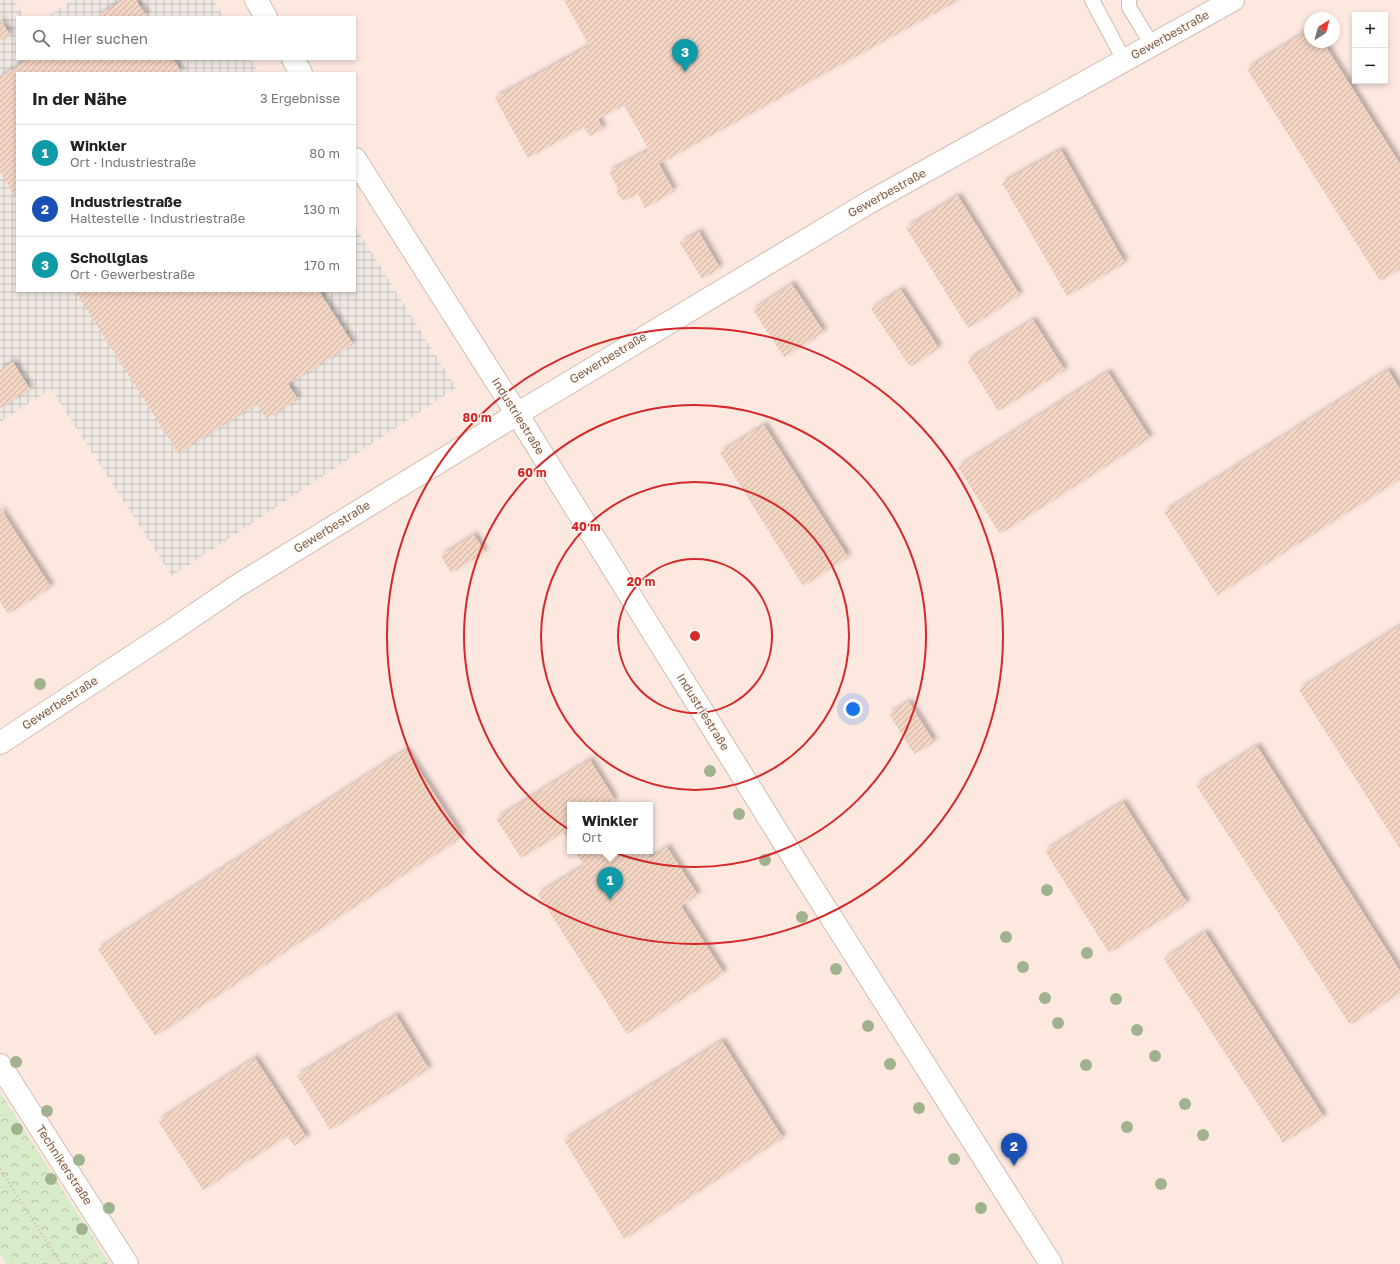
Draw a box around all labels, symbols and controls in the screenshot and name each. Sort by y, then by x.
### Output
street label: Gewerbestraße [1128,7,1212,62]
north arrow [1304,12,1340,48]
map controls [1352,12,1388,84]
button: + [1352,12,1388,48]
search box [16,16,356,60]
icon: search [30,27,52,49]
text: Hier suchen [62,29,148,47]
pin: 3 [672,39,698,72]
button: − [1352,48,1388,84]
text: In der Nähe [32,88,127,109]
text: 3 Ergebnisse [260,90,340,106]
text: Winkler [70,136,127,154]
text: 1 [42,145,48,161]
text: 80 m [309,145,340,161]
text: Ort · Industriestraße [70,154,196,170]
street label: Gewerbestraße [845,165,929,220]
text: Industriestraße [70,192,182,210]
text: 2 [41,201,49,217]
text: 130 m [303,201,340,217]
text: Haltestelle · Industriestraße [70,210,245,226]
text: Schollglas [70,248,148,266]
text: 3 [41,257,49,273]
text: 170 m [304,257,340,273]
text: Ort · Gewerbestraße [70,266,195,282]
street label: Gewerbestraße [566,329,649,386]
street label: Industriestraße [489,374,548,457]
text: 80 m [463,410,491,425]
text: 60 m [518,465,546,480]
street label: Gewerbestraße [291,497,373,556]
text: 40 m [572,519,600,534]
text: 20 m [627,574,655,589]
centre of rings [688,629,702,643]
street label: Industriestraße [674,670,733,753]
street label: Gewerbestraße [19,672,100,733]
your location [843,699,863,719]
popup [567,802,653,854]
text: Winkler [582,811,638,829]
text: Ort [582,829,602,845]
pin: 1 [597,867,623,900]
street label: Technikerstraße [33,1122,96,1208]
pin: 2 [1001,1133,1027,1166]

